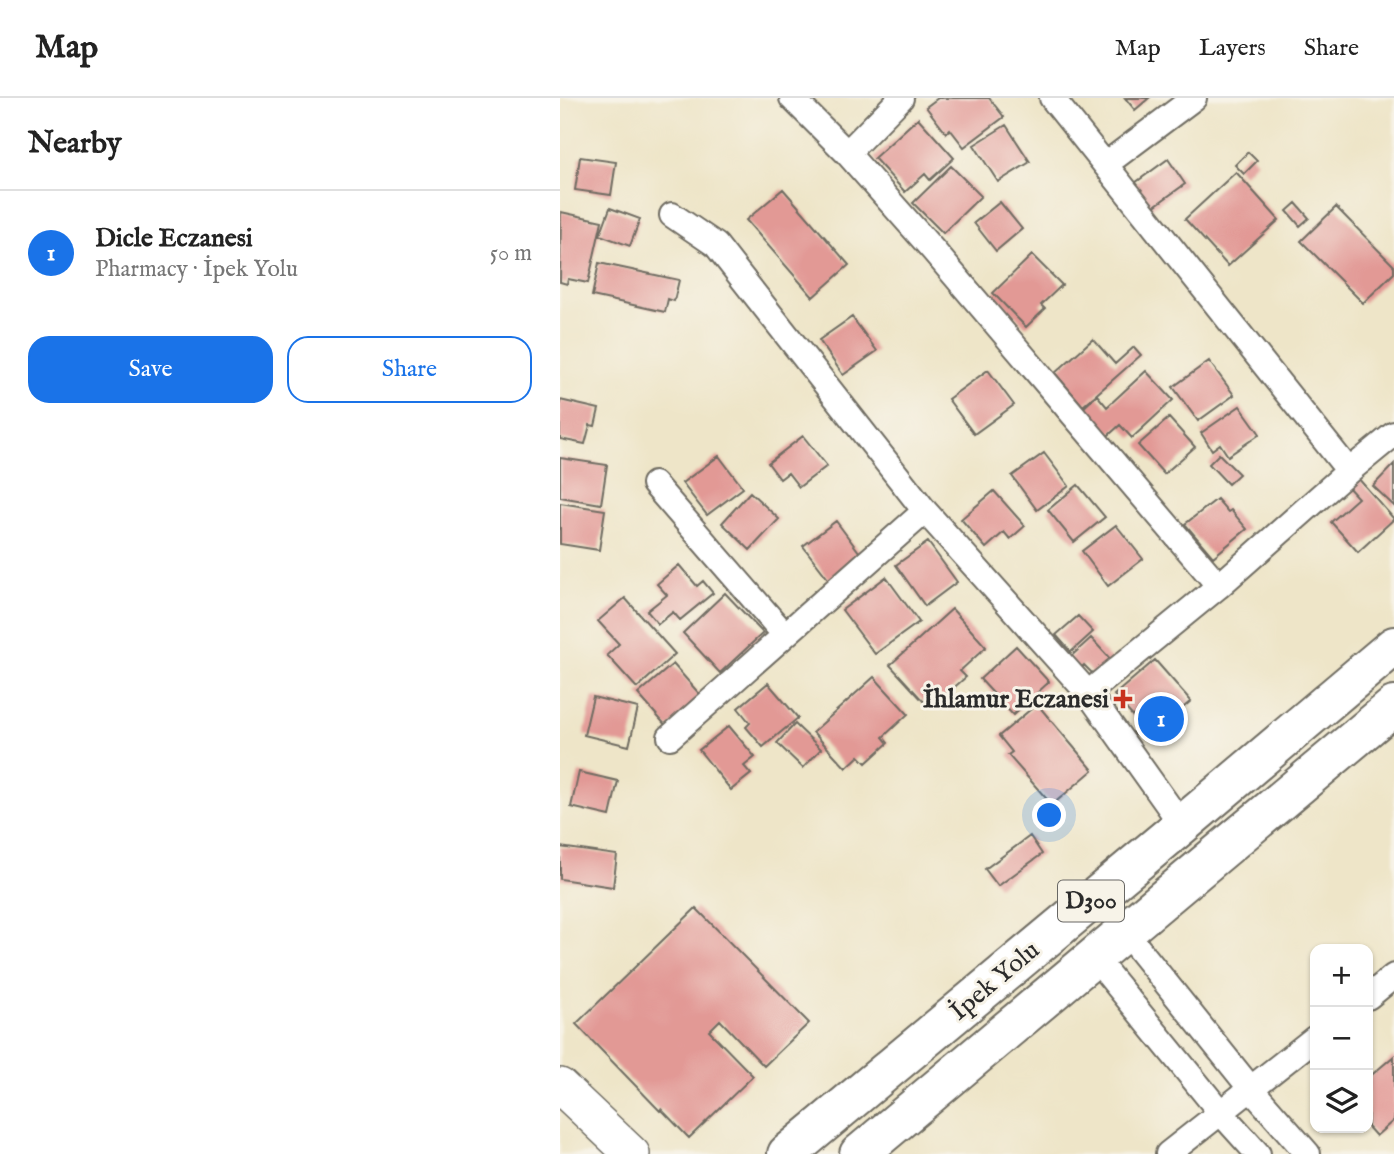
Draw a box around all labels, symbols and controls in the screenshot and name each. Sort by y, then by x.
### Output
text: Map [35,27,98,69]
text: Map [1115,33,1161,64]
text: Layers [1199,33,1266,64]
text: Share [1304,33,1359,64]
text: Nearby [28,125,121,163]
text: Dicle Eczanesi [95,222,253,255]
text: 1 [47,239,55,268]
text: 50 m [490,239,532,268]
text: Pharmacy · İpek Yolu [95,255,298,284]
button: Save [28,336,273,403]
button: Share [287,336,532,403]
place label: İhlamur Eczanesi [923,683,1109,716]
marker: İhlamur Eczanesi [1115,691,1131,707]
pin: 1 [1138,693,1184,745]
your location [1032,798,1066,832]
road number: D300 [1058,880,1124,922]
street label: İpek Yolu [943,934,1047,1028]
map controls [1310,944,1373,1133]
button: + [1310,944,1373,1007]
button: − [1310,1007,1373,1070]
button: layers [1310,1070,1373,1133]

